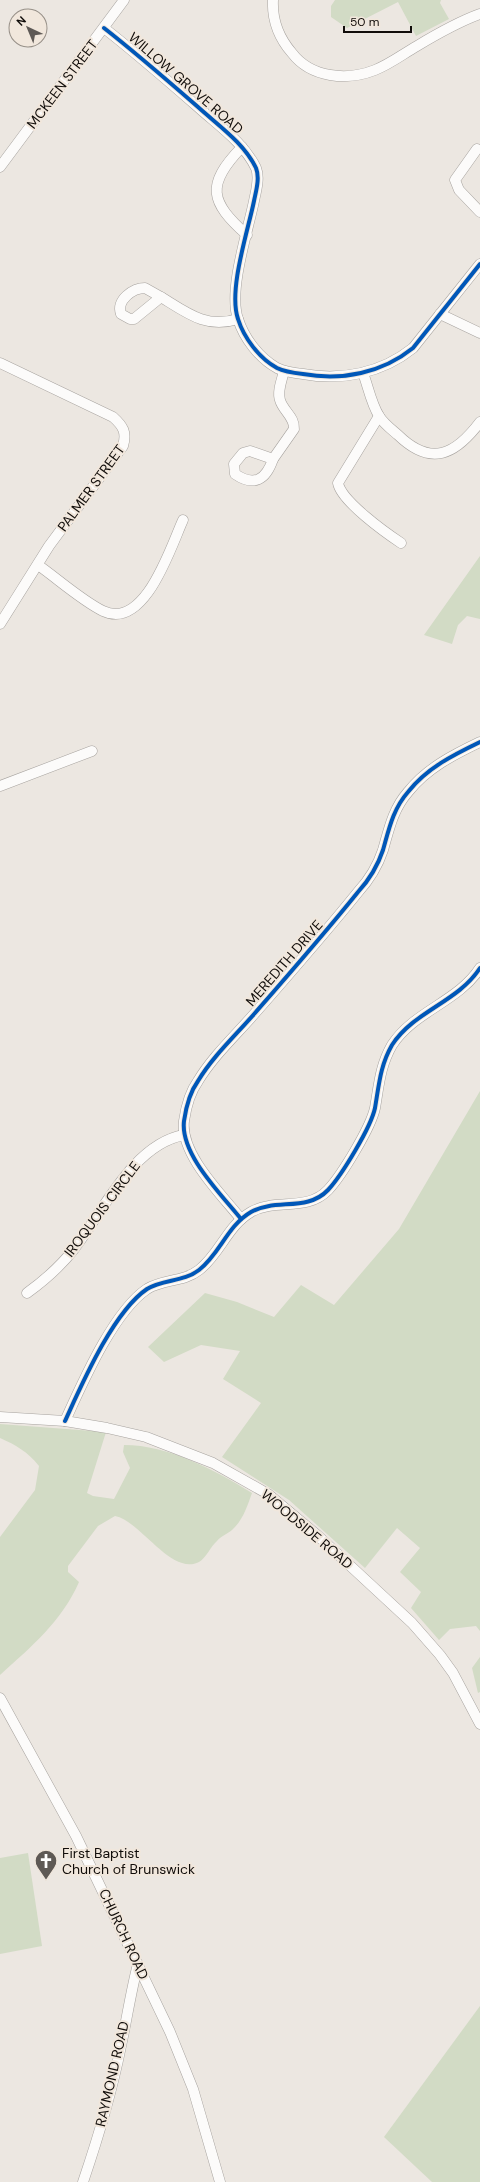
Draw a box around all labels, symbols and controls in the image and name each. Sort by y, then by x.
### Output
north arrow [8,8,48,48]
scale bar [344,8,411,34]
text: N [13,13,29,29]
text: 50 m [350,14,379,30]
street label: WILLOW GROVE ROAD [125,28,247,138]
street label: MCKEEN STREET [23,36,101,132]
street label: PALMER STREET [53,441,129,535]
street label: MEREDITH DRIVE [242,916,326,1010]
street label: IROQUOIS CIRCLE [60,1157,144,1260]
street label: WOODSIDE ROAD [257,1485,357,1573]
place label: First Baptist Church of Brunswick [62,1844,195,1878]
church icon: First Baptist Church of Brunswick [33,1848,59,1881]
street label: CHURCH ROAD [95,1886,153,1982]
street label: RAYMOND ROAD [91,2019,133,2129]

